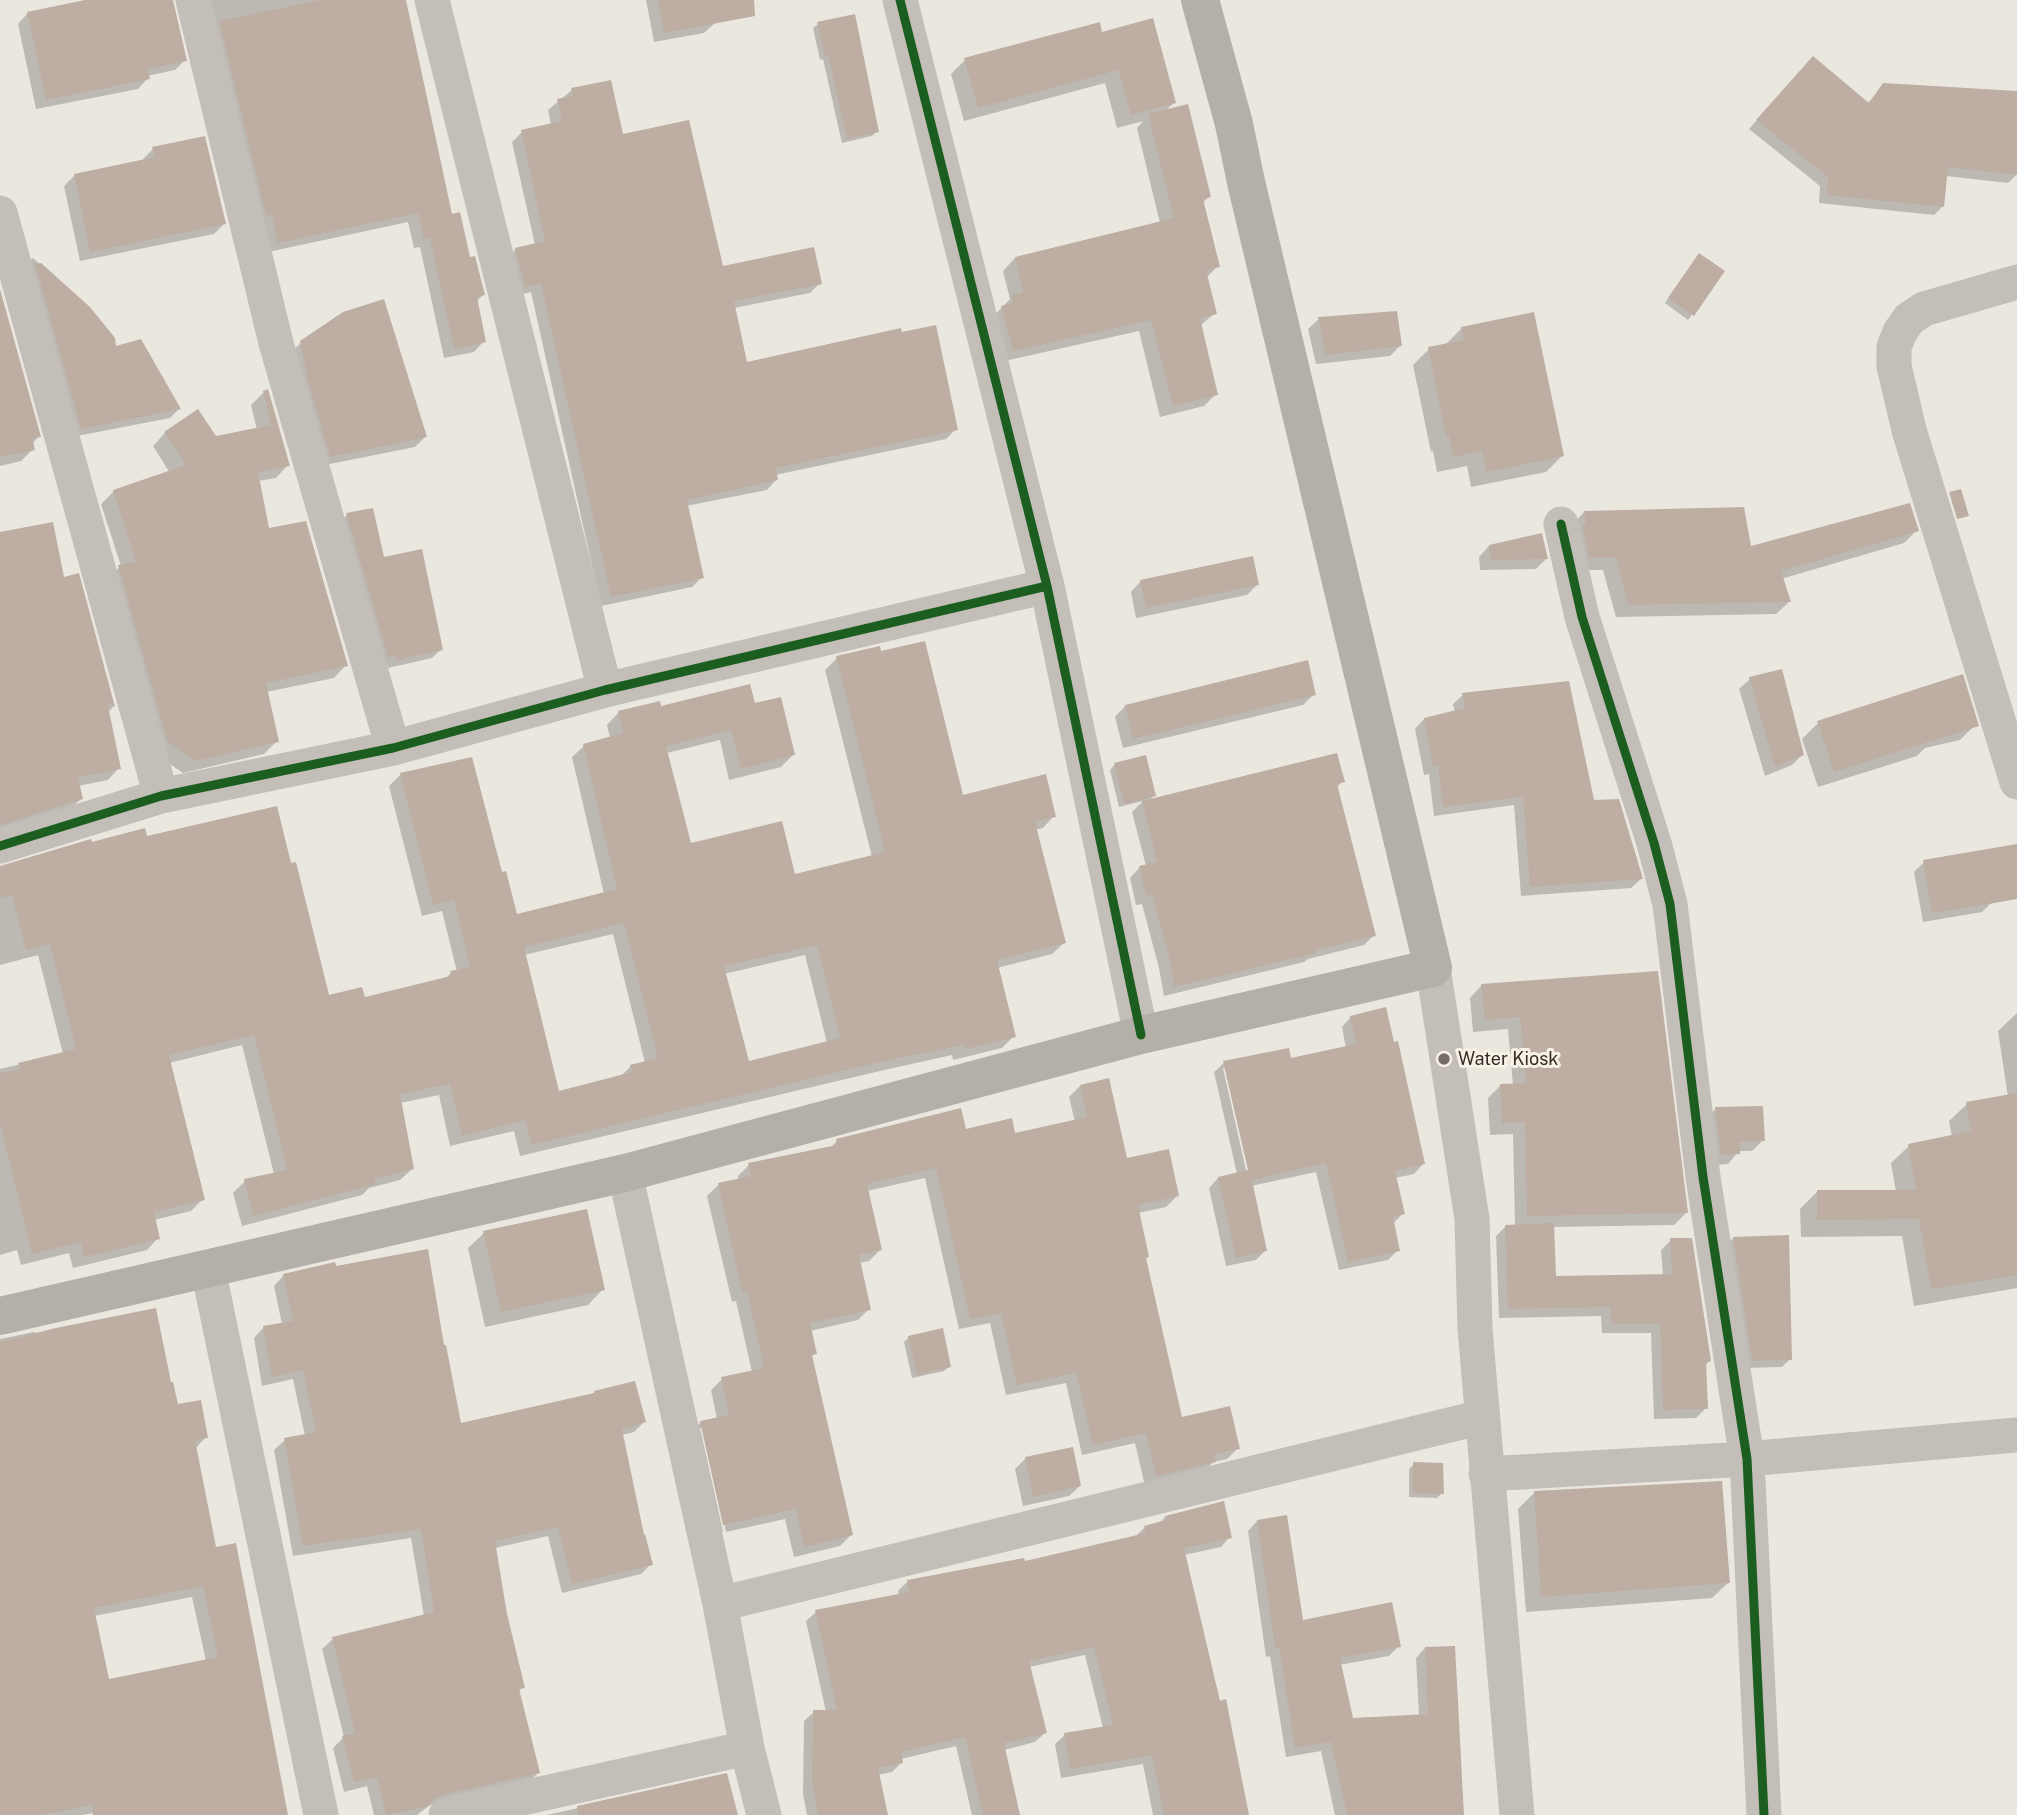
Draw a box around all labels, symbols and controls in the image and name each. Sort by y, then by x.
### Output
place label: Water Kiosk [1458,1048,1558,1070]
marker: Water Kiosk [1436,1051,1452,1067]

